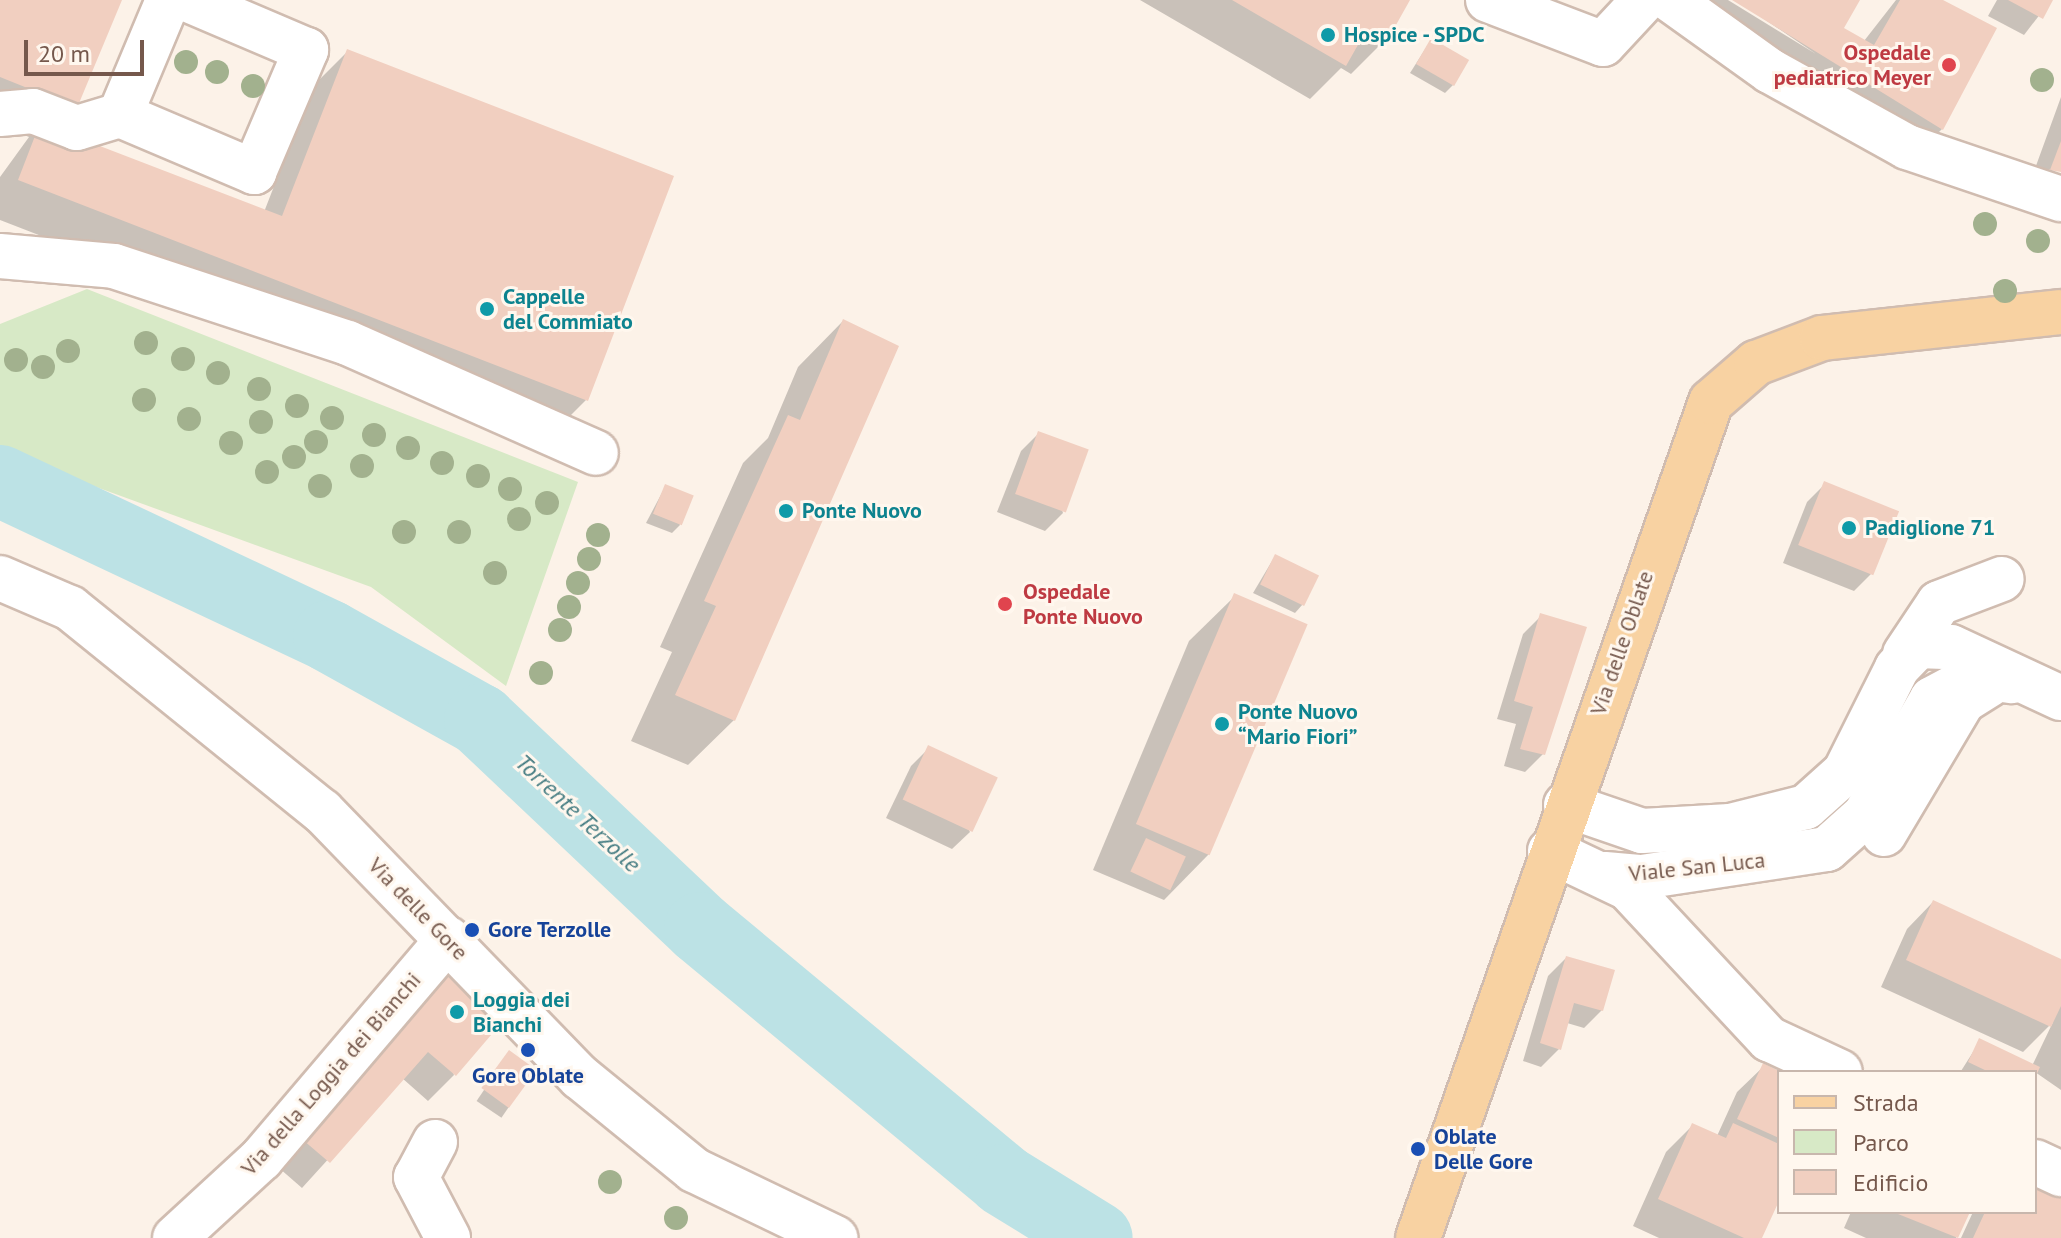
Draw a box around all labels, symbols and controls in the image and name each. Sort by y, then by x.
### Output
place label: Hospice - SPDC [1344,22,1487,48]
scale bar [28,24,148,74]
marker: Hospice - SPDC [1319,26,1337,44]
text: 20 m [38,38,90,69]
place label: Ospedale pediatrico Meyer [1774,39,1931,90]
marker: Ospedale pediatrico Meyer [1938,54,1960,76]
place label: Cappelle del Commiato [503,283,633,334]
marker: Cappelle del Commiato [478,300,496,318]
place label: Ponte Nuovo [802,498,922,524]
marker: Ponte Nuovo [777,502,795,520]
place label: Padiglione 71 [1865,515,1995,541]
marker: Padiglione 71 [1840,519,1858,537]
street label: Via delle Oblate [1585,567,1659,719]
place label: Ospedale Ponte Nuovo [1023,578,1143,630]
marker: Ospedale Ponte Nuovo [994,593,1016,615]
place label: Ponte Nuovo “Mario Fiori” [1238,698,1358,750]
marker: Ponte Nuovo “Mario Fiori” [1213,715,1231,733]
water label: Torrente Terzolle [509,747,647,879]
street label: Viale San Luca [1628,847,1766,887]
street label: Via delle Gore [363,852,473,966]
place label: Gore Terzolle [488,917,612,943]
marker: Gore Terzolle [463,921,481,939]
street label: Via della Loggia dei Bianchi [236,967,426,1181]
place label: Loggia dei Bianchi [473,986,570,1038]
marker: Loggia dei Bianchi [448,1003,466,1021]
marker: Gore Oblate [519,1041,537,1059]
place label: Gore Oblate [472,1063,584,1089]
legend [1777,1070,2037,1214]
text: Strada [1853,1087,1919,1118]
place label: Oblate Delle Gore [1434,1123,1533,1174]
text: Parco [1853,1127,1909,1158]
marker: Oblate Delle Gore [1409,1140,1427,1158]
text: Edificio [1853,1167,1928,1198]

